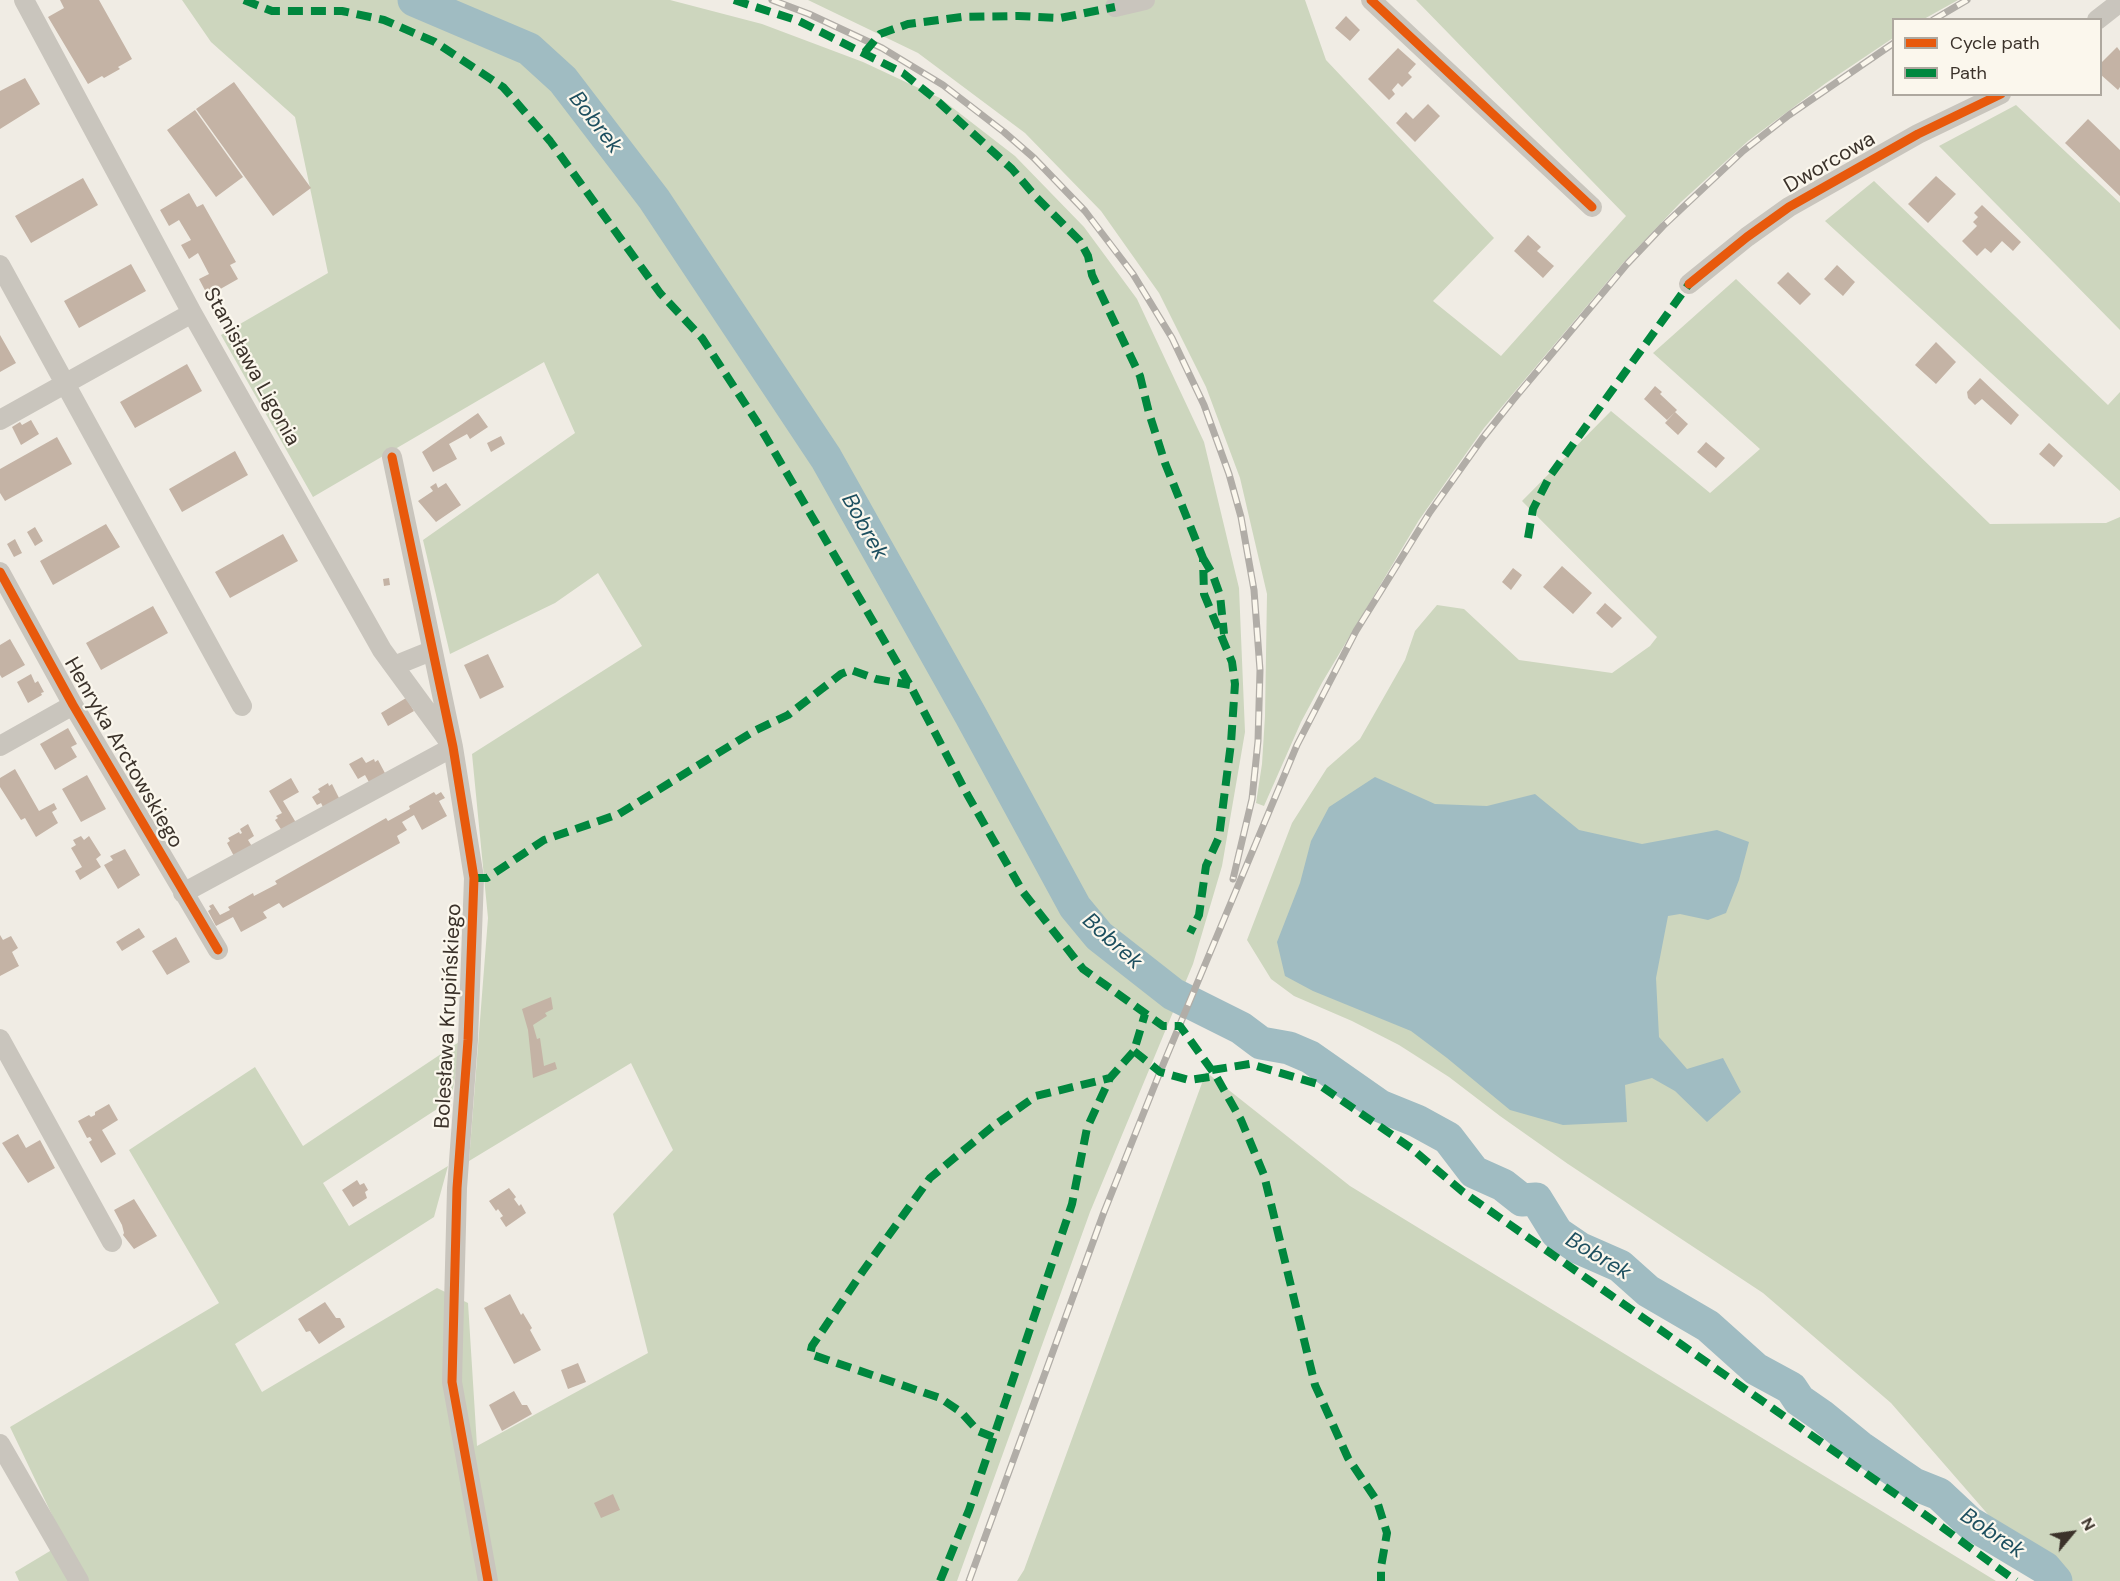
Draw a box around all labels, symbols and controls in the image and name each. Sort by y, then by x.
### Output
legend [1892,18,2102,96]
text: Cycle path [1950,31,2040,55]
text: Path [1950,61,1987,85]
water label: Bobrek [563,87,627,159]
street label: Dworcowa [1780,127,1880,199]
street label: Stanisława Ligonia [197,283,305,451]
water label: Bobrek [835,489,893,565]
street label: Henryka Arctowskiego [58,653,188,853]
street label: Bolesława Krupińskiego [431,903,467,1129]
water label: Bobrek [1077,908,1147,976]
water label: Bobrek [1560,1227,1636,1287]
water label: Bobrek [1955,1503,2029,1565]
north arrow [2042,1503,2102,1563]
text: N [2076,1514,2100,1534]

